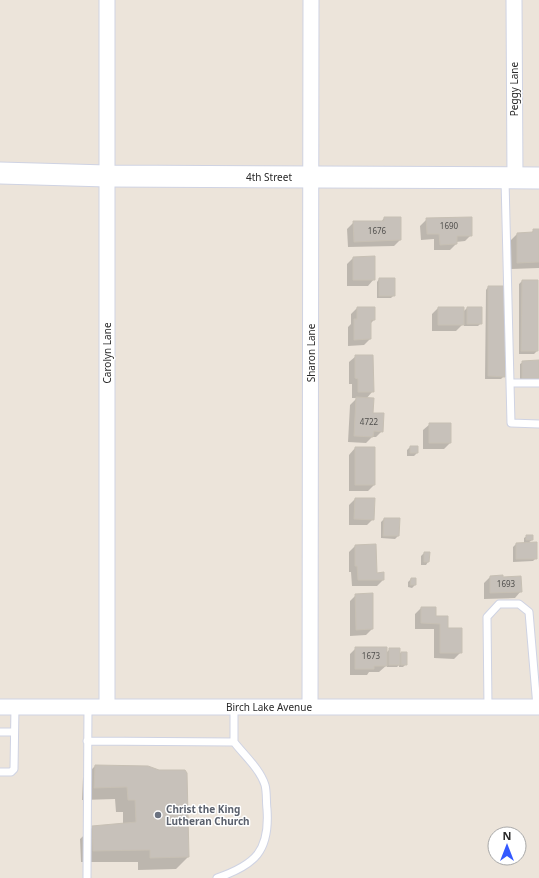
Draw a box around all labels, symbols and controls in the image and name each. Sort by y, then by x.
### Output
street label: Peggy Lane [507,61,521,116]
street label: 4th Street [246,170,292,184]
house number: 1690 [440,220,459,231]
house number: 1676 [368,225,387,236]
street label: Carolyn Lane [100,322,114,384]
street label: Sharon Lane [304,323,318,382]
house number: 4722 [360,416,379,427]
house number: 1693 [497,578,516,589]
house number: 1673 [362,650,381,661]
street label: Birch Lake Avenue [226,700,312,714]
place label: Christ the King Lutheran Church [166,802,250,828]
marker: Christ the King Lutheran Church [153,810,163,820]
north arrow [487,826,527,866]
text: N [503,828,511,843]

